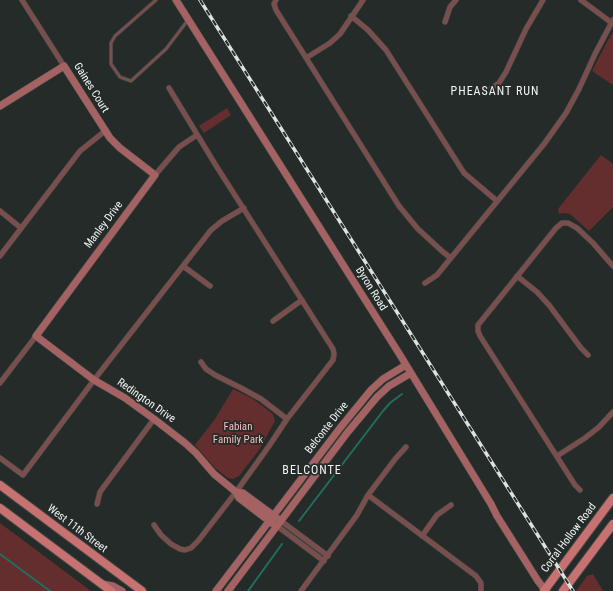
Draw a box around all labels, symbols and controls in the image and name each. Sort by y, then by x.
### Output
street label: Gaines Court [70,61,112,115]
district label: PHEASANT RUN [451,85,539,99]
street label: Manley Drive [82,199,126,251]
street label: Byron Road [352,265,390,313]
street label: Redington Drive [114,376,178,426]
street label: Belconte Drive [303,399,351,457]
park label: Fabian Family Park [213,420,263,446]
district label: BELCONTE [282,464,342,478]
street label: Corral Hollow Road [539,501,599,575]
street label: West 11th Street [44,502,110,556]

